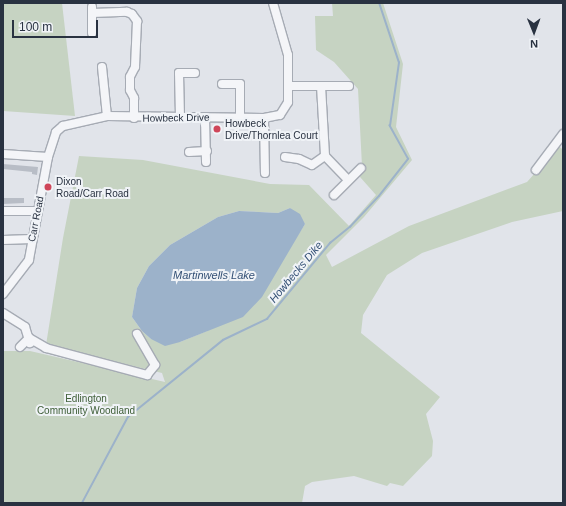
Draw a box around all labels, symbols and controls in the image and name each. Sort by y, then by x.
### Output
scale bar [14,12,100,38]
north arrow [514,12,554,52]
text: 100 m [19,20,52,34]
text: N [530,38,538,50]
street label: Howbeck Drive [142,111,210,125]
place label: Howbeck Drive/Thornlea Court [225,117,318,140]
marker: Howbeck Drive/Thornlea Court [212,124,222,134]
place label: Dixon Road/Carr Road [56,175,129,198]
marker: Dixon Road/Carr Road [43,182,53,192]
street label: Carr Road [26,195,46,243]
water label: Howbecks Dike [267,239,325,305]
water label: Martinwells Lake [173,268,255,282]
park label: Edlington Community Woodland [37,392,135,416]

